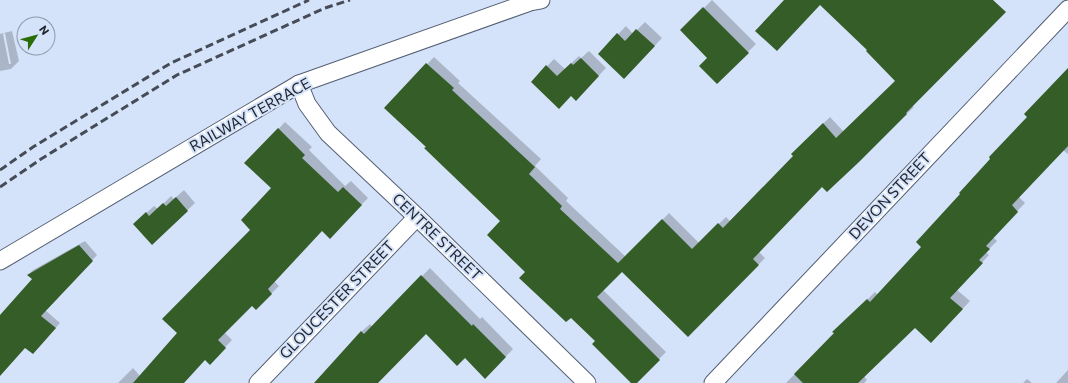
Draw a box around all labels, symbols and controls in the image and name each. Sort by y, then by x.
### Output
north arrow [16,16,56,56]
text: N [37,23,52,37]
street label: RAILWAY TERRACE [186,73,313,155]
street label: DEVON STREET [844,148,934,242]
street label: CENTRE STREET [389,189,487,284]
street label: GLOUCESTER STREET [275,236,398,362]

